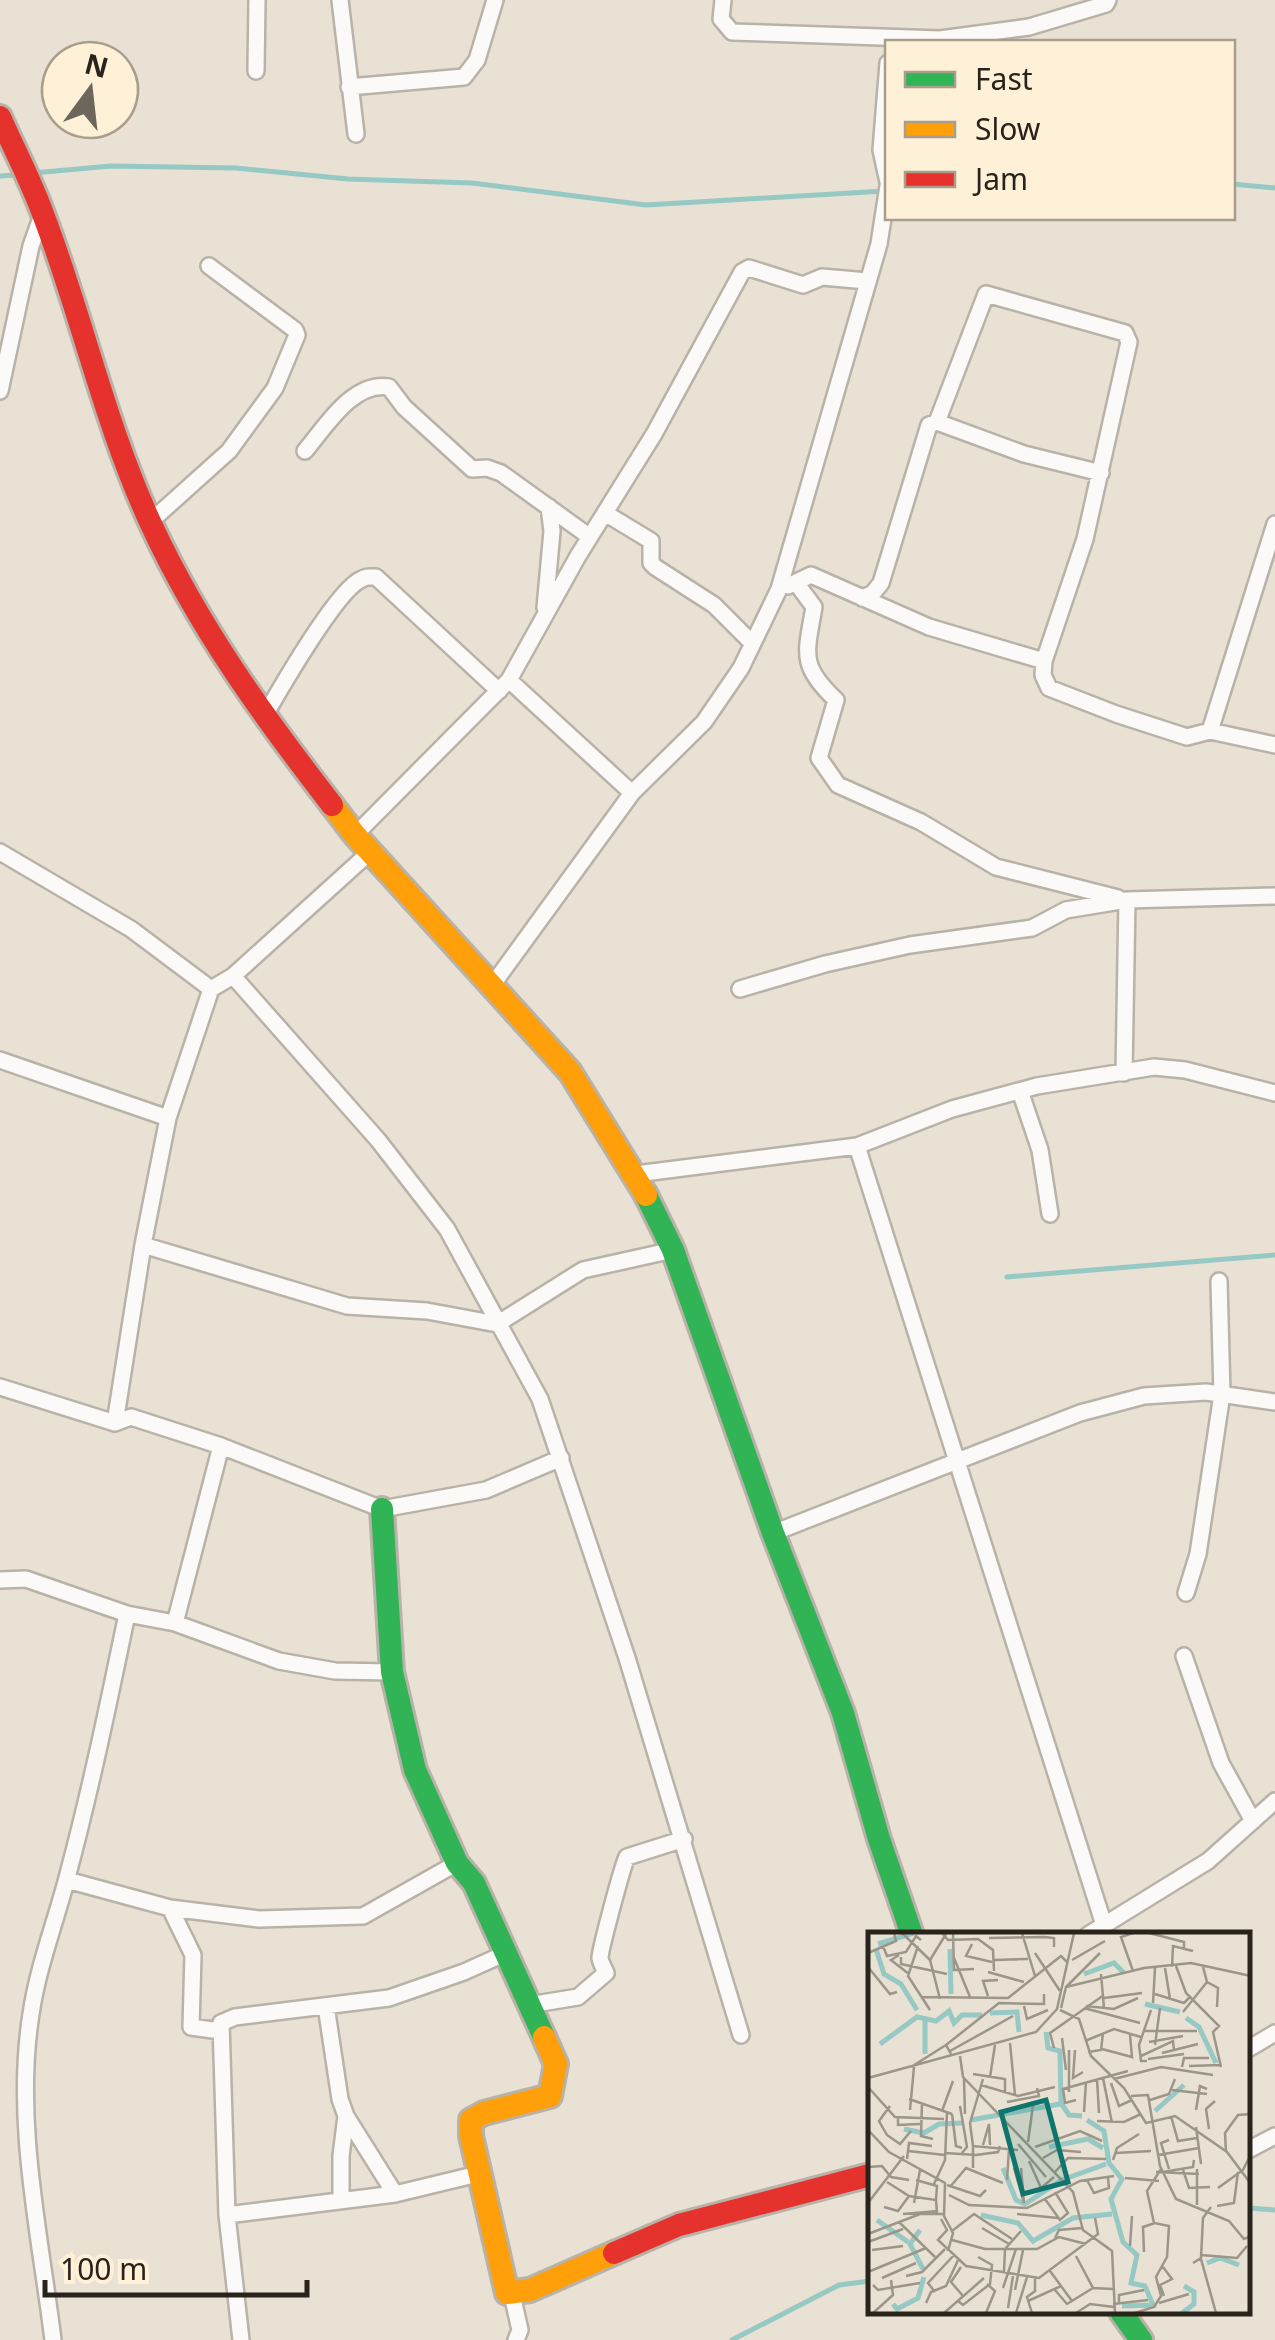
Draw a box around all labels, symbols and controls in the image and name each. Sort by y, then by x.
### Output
north arrow [40,40,140,140]
legend [885,40,1235,220]
text: N [81,44,113,86]
text: Fast [975,58,1033,99]
text: Slow [975,108,1041,149]
text: Jam [972,158,1028,199]
inset map [868,1932,1250,2315]
scale bar [45,2235,308,2297]
text: 100 m [60,2248,147,2289]

